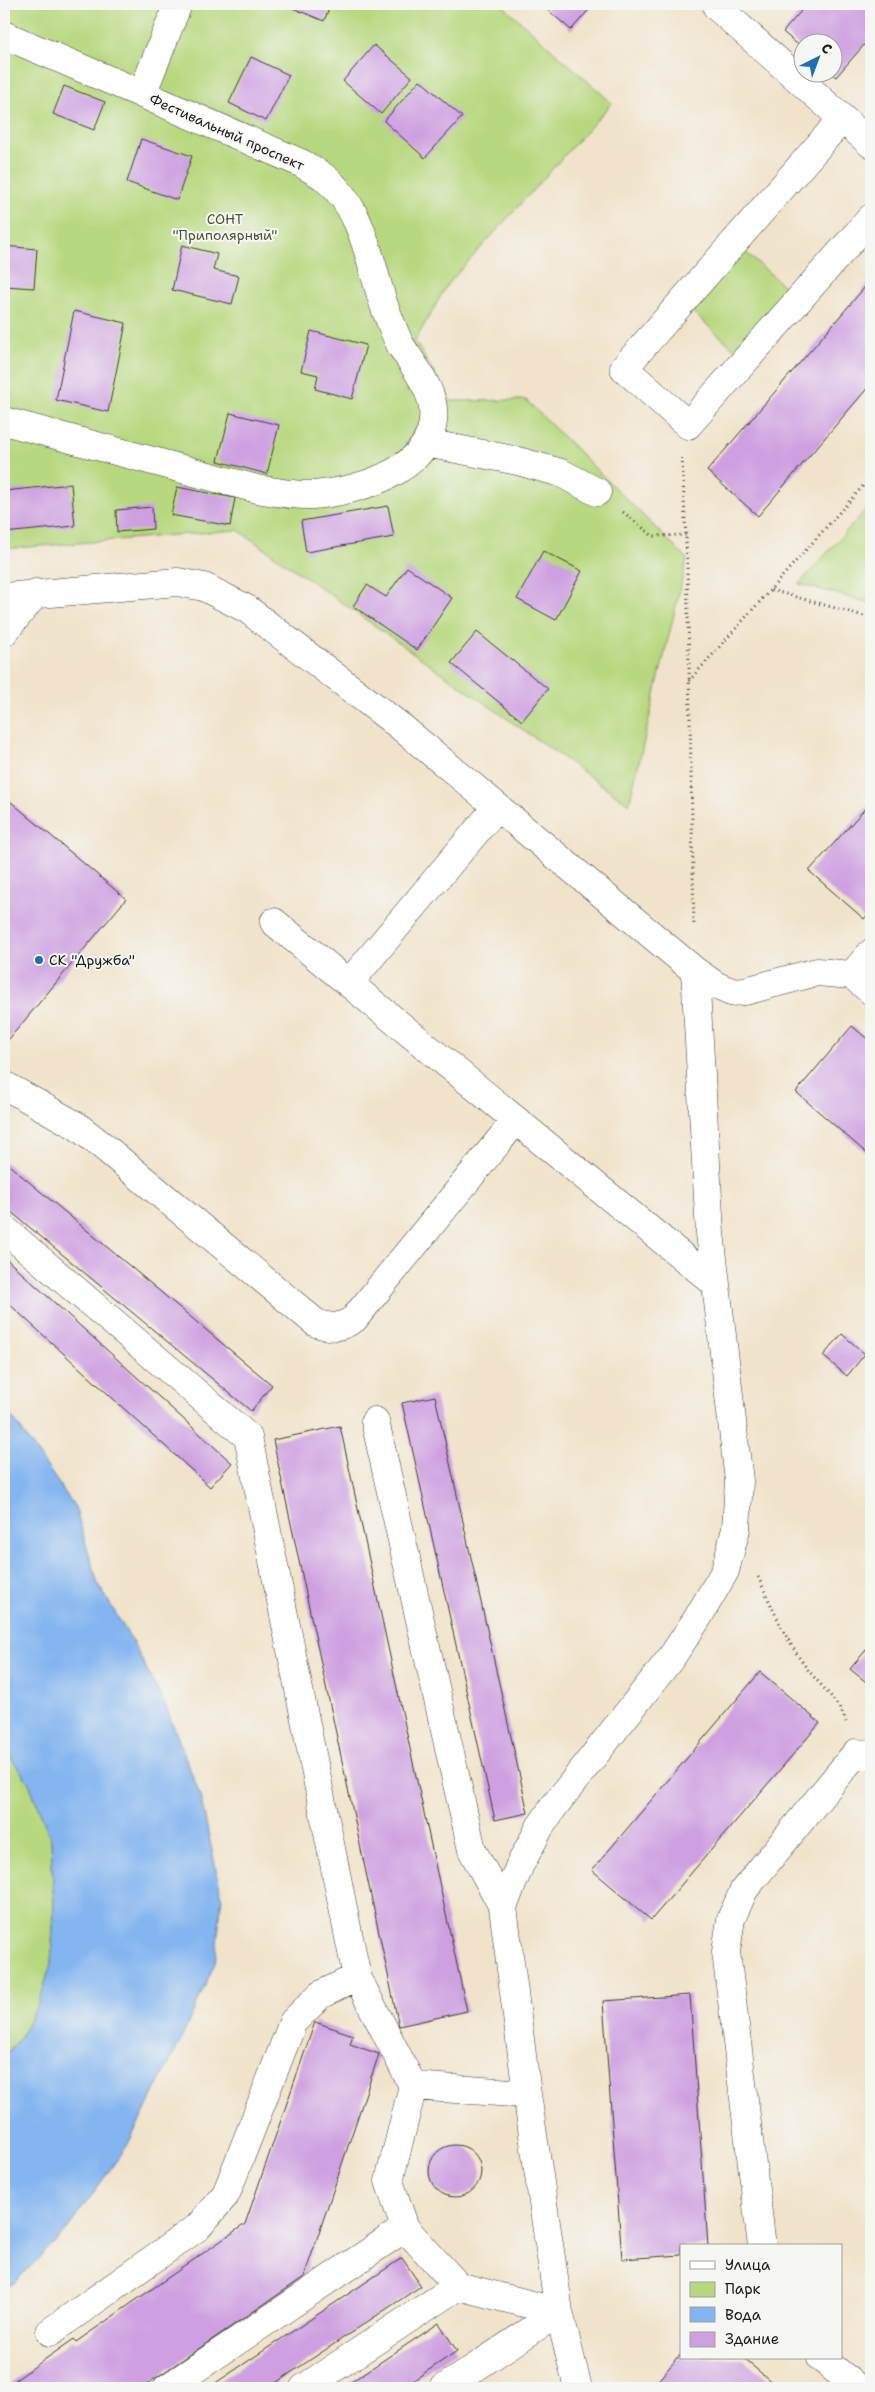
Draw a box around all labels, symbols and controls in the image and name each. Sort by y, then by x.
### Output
north arrow [792,32,842,82]
text: С [817,39,836,58]
street label: Фестивальный проспект [147,90,308,175]
park label: СОНТ "Приполярный" [172,210,278,244]
place label: СК "Дружба" [49,951,135,969]
marker: СК "Дружба" [33,954,45,966]
legend [680,2244,842,2360]
text: Улица [725,2255,771,2275]
text: Парк [725,2279,761,2299]
text: Вода [725,2305,762,2325]
text: Здание [725,2329,779,2349]

